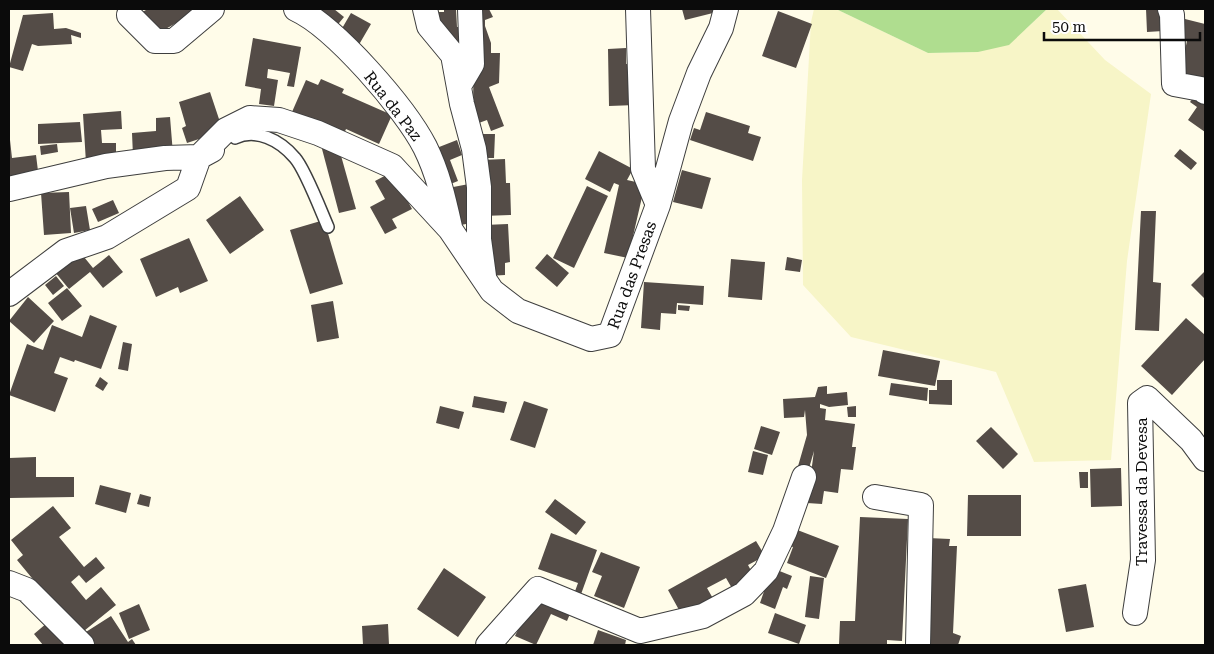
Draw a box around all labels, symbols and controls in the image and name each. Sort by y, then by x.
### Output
scale bar [1044,10,1200,42]
text: 50 m [1052,18,1087,36]
street label: Rua da Paz [360,68,426,145]
street label: Rua das Presas [604,218,660,332]
street label: Travessa da Devesa [1132,417,1151,566]

